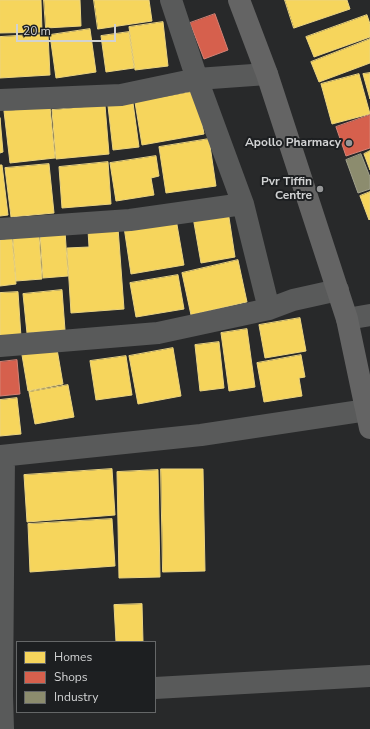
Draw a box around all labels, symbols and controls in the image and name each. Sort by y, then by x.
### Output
scale bar [18,16,118,42]
text: 20 m [23,23,51,39]
place label: Apollo Pharmacy [245,136,341,150]
marker: Apollo Pharmacy [344,138,354,148]
place label: Pvr Tiffin Centre [261,175,312,203]
marker: Pvr Tiffin Centre [315,184,325,194]
legend [16,641,156,713]
text: Homes [54,649,92,665]
text: Shops [54,669,88,685]
text: Industry [54,689,98,705]

